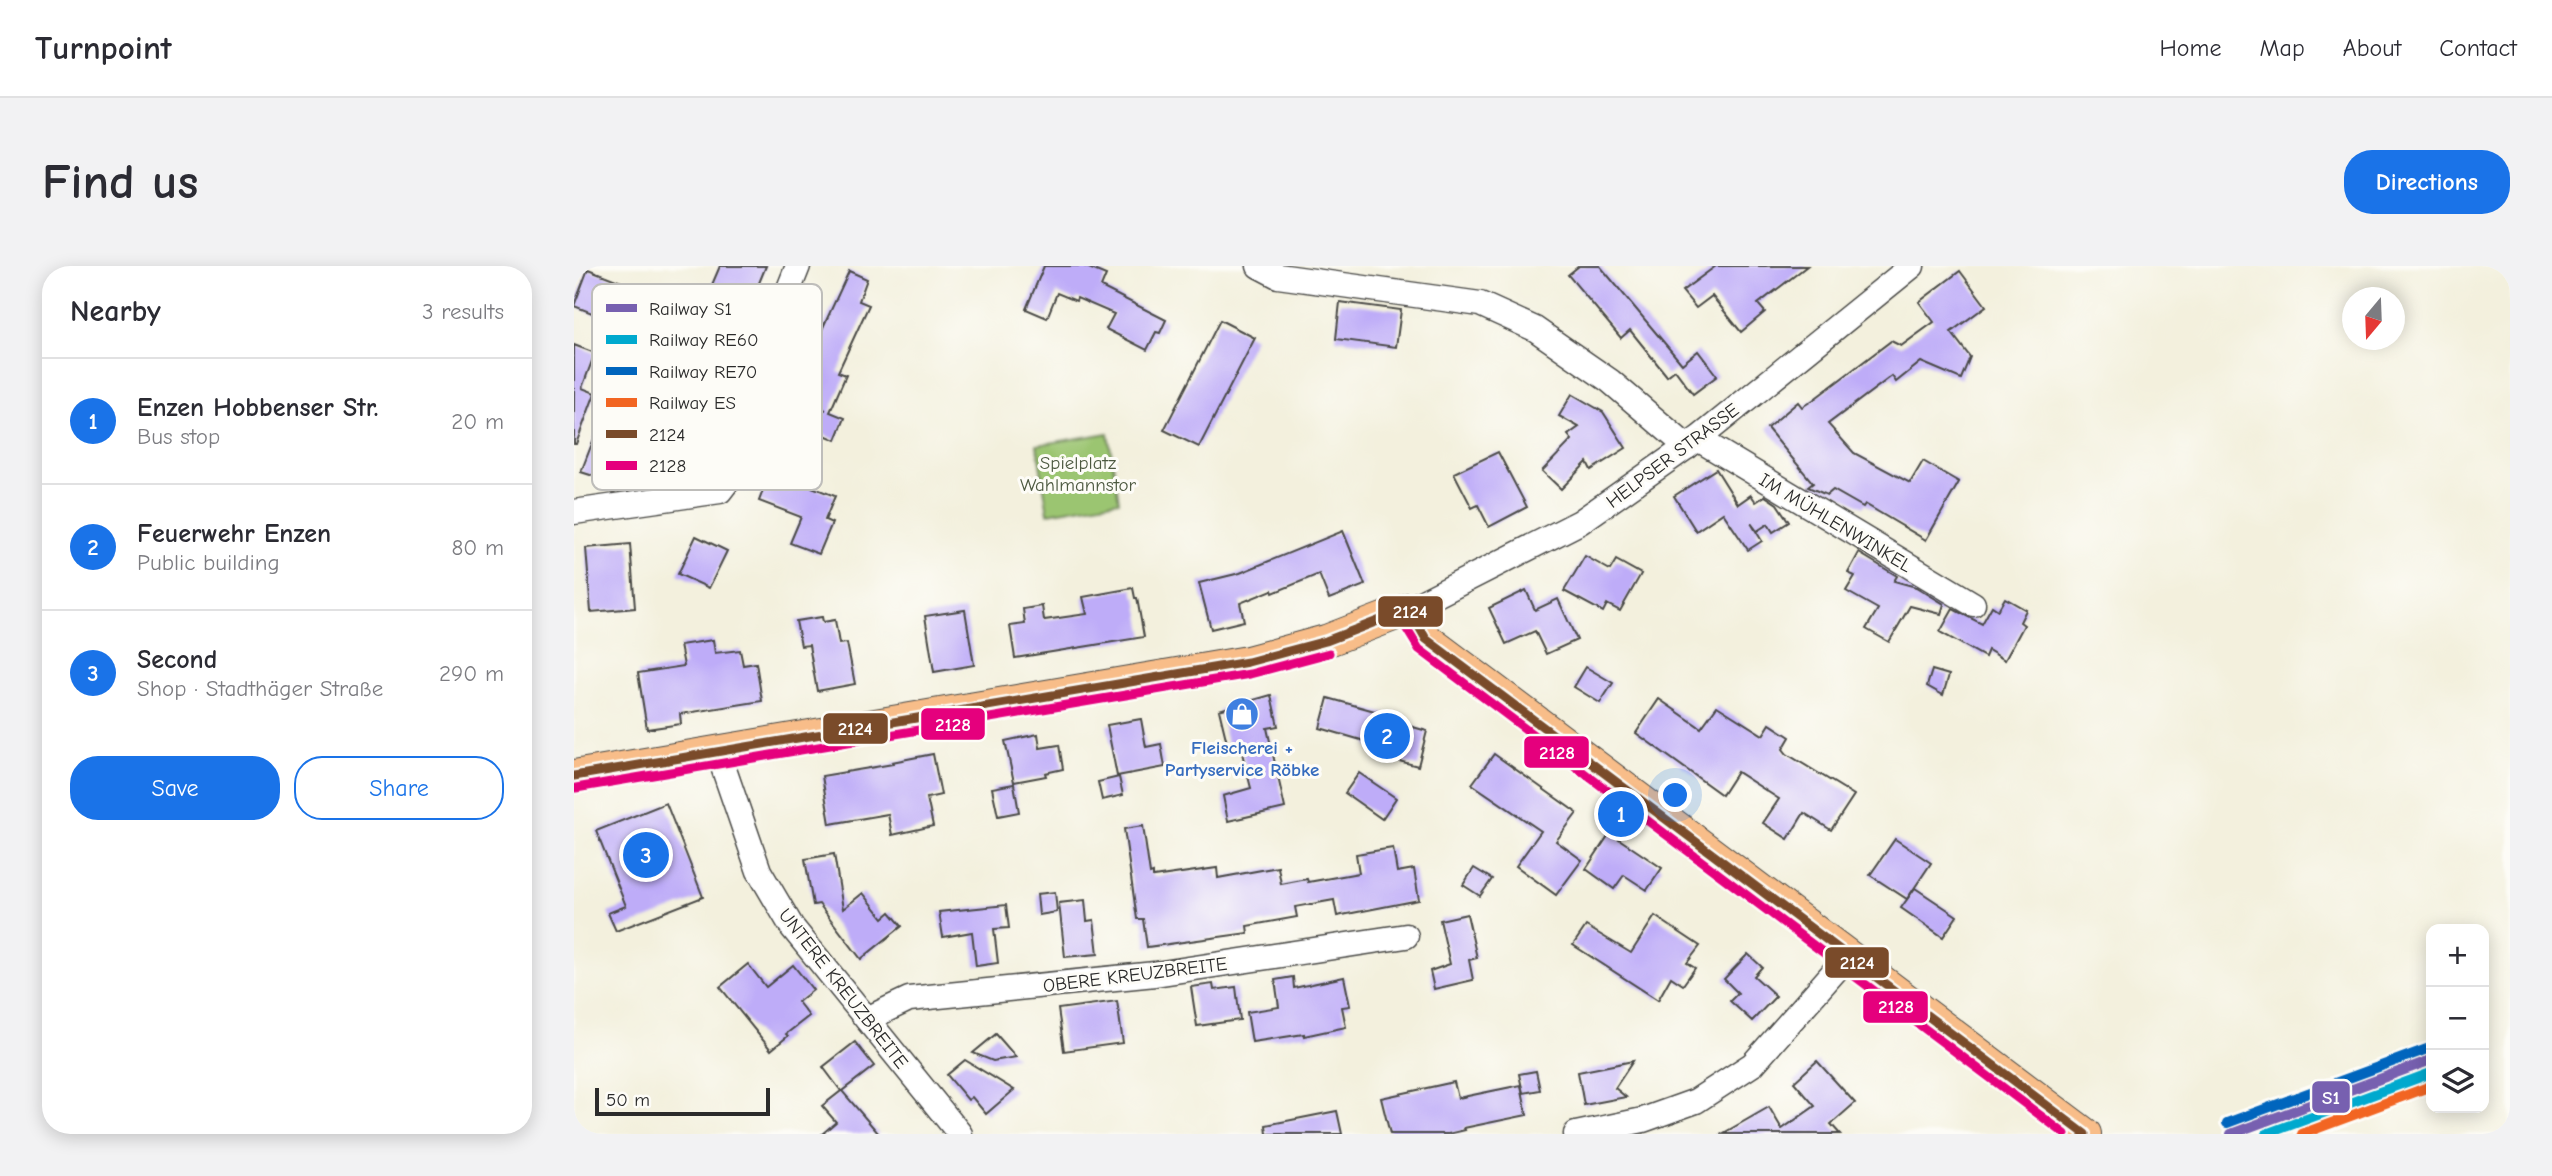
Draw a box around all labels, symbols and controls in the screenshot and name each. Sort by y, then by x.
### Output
text: Turnpoint [35,29,172,67]
text: Home [2160,34,2221,62]
text: Map [2259,34,2305,62]
text: About [2343,34,2401,62]
text: Contact [2439,34,2517,62]
button: Directions [2344,150,2510,214]
text: Find us [42,154,198,210]
legend [592,284,822,490]
north arrow [2342,287,2405,350]
text: Nearby [70,294,161,329]
text: 3 results [422,298,504,325]
text: Railway S1 [649,298,732,320]
text: Railway RE60 [649,329,759,351]
text: Railway RE70 [649,361,757,383]
text: Railway ES [649,392,736,414]
text: Enzen Hobbenser Str. [137,393,378,423]
street label: HELPSER STRASSE [1602,399,1743,513]
text: 1 [88,408,98,435]
text: 20 m [451,408,504,435]
text: Bus stop [137,423,220,450]
text: 2124 [649,424,686,446]
park label: Spielplatz Wahlmannstor [1020,452,1137,496]
text: 2128 [649,455,686,477]
street label: IM MÜHLENWINKEL [1755,469,1916,577]
text: Feuerwehr Enzen [137,519,331,549]
text: 2 [87,534,99,561]
text: 80 m [451,534,504,561]
text: Public building [137,549,280,576]
line badge: 2124 [1377,595,1444,628]
text: 2124 [1393,601,1427,623]
text: Second [137,645,217,675]
text: 3 [87,660,99,687]
text: 290 m [439,660,504,687]
text: Shop · Stadthäger Straße [137,675,383,702]
shop icon: Fleischerei + Partyservice Röbke [1223,695,1261,733]
line badge: 2128 [920,707,986,741]
pin: 2 [1364,710,1410,762]
line badge: 2124 [822,712,889,745]
text: 2128 [935,714,971,736]
text: 2124 [838,718,872,740]
line badge: 2128 [1523,735,1590,769]
place label: Fleischerei + Partyservice Röbke [1165,737,1319,781]
text: 2128 [1539,742,1575,764]
button: Save [70,756,280,820]
button: Share [294,756,504,820]
your location [1658,778,1692,812]
pin: 1 [1598,788,1644,840]
pin: 3 [623,829,669,881]
street label: UNTERE KREUZBREITE [774,904,913,1073]
map controls [2426,924,2489,1113]
button: + [2426,924,2489,987]
line badge: 2124 [1824,946,1890,979]
text: 2124 [1840,952,1874,974]
street label: OBERE KREUZBREITE [1042,953,1229,997]
button: − [2426,987,2489,1050]
line badge: 2128 [1862,990,1929,1024]
text: 2128 [1878,996,1914,1018]
button: layers [2426,1050,2489,1113]
line badge: S1 [2311,1080,2351,1114]
scale bar [595,1085,770,1117]
text: S1 [2322,1087,2340,1109]
text: 50 m [606,1089,650,1111]

